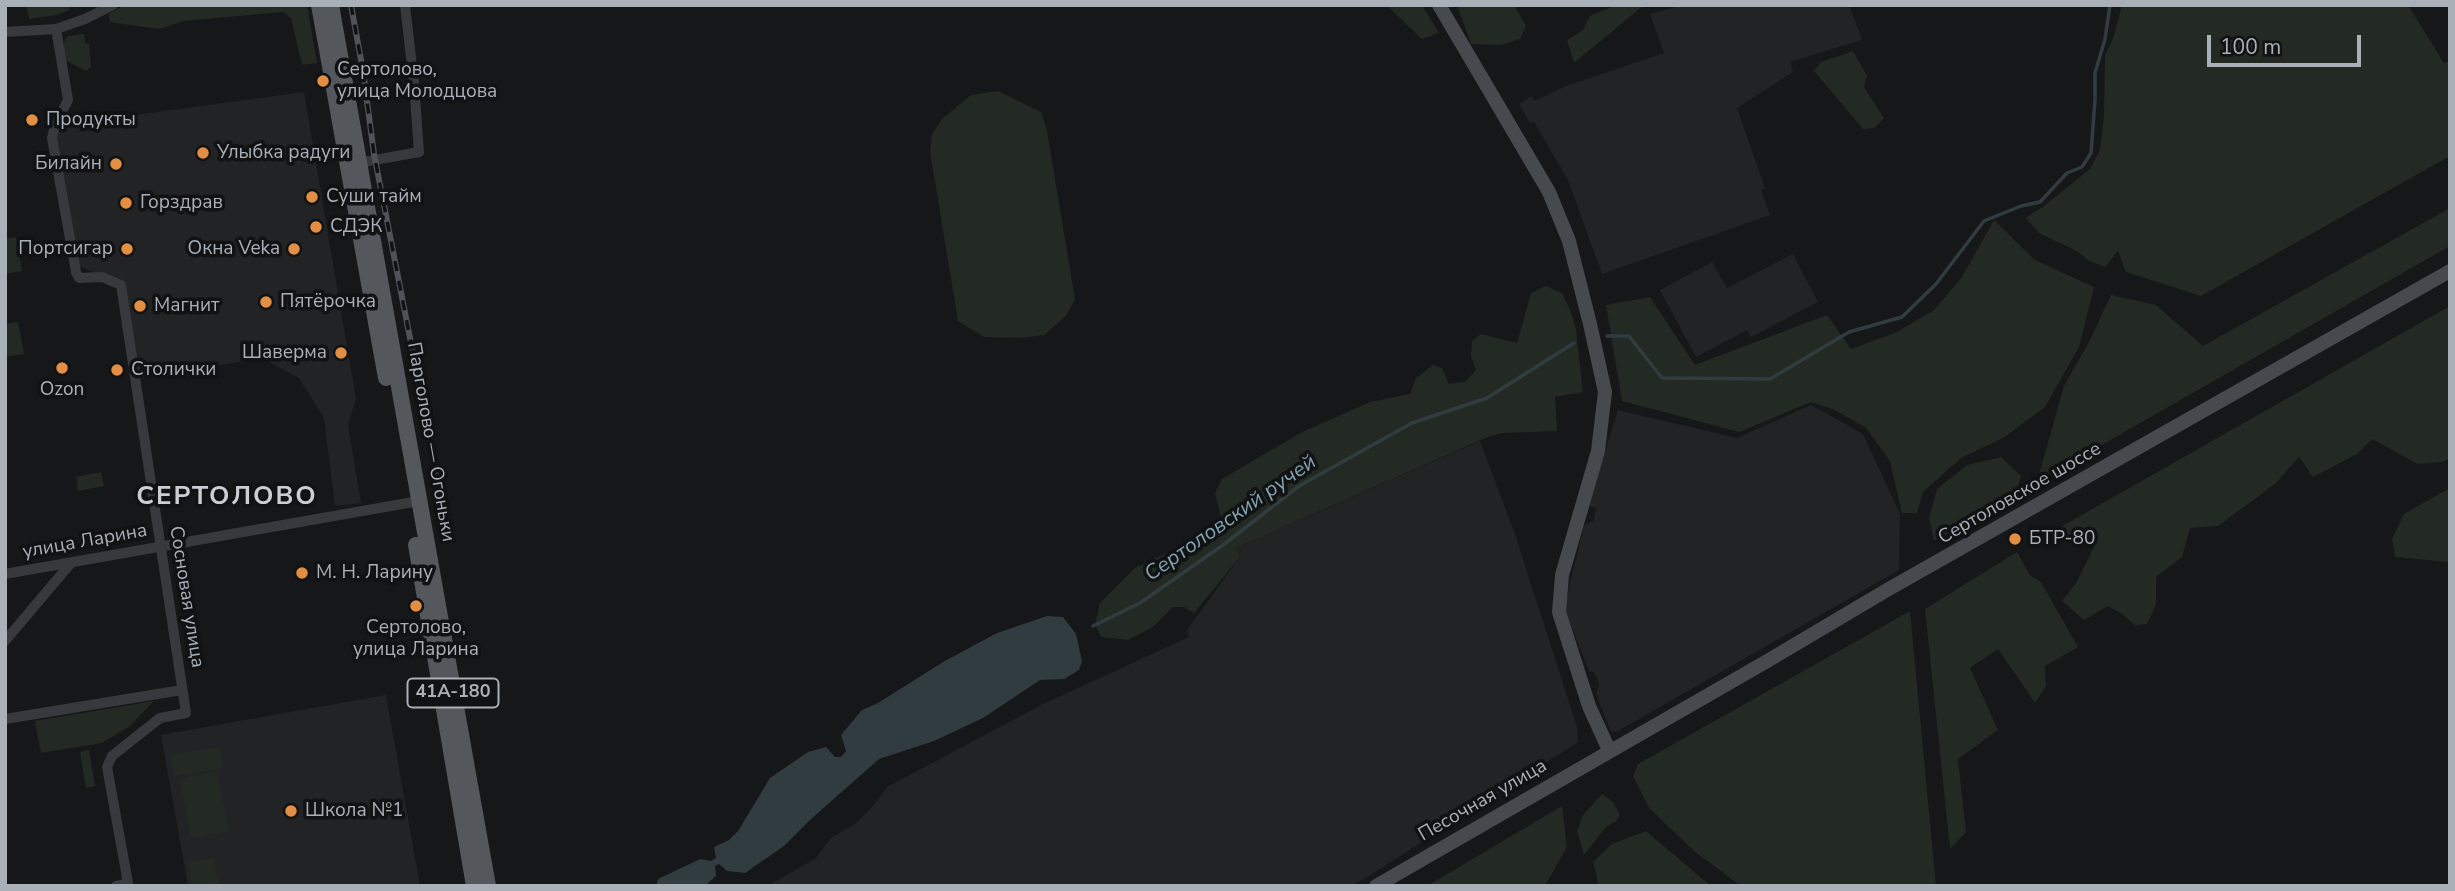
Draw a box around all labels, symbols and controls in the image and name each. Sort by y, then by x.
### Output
scale bar [2210,21,2364,65]
text: 100 m [2220,33,2281,61]
place label: Сертолово, улица Молодцова [337,59,497,103]
marker: Сертолово, улица Молодцова [315,73,331,89]
place label: Продукты [46,109,136,131]
marker: Продукты [24,112,40,128]
place label: Улыбка радуги [217,142,350,164]
marker: Улыбка радуги [195,145,211,161]
place label: Билайн [35,153,102,175]
marker: Билайн [108,156,124,172]
place label: Суши тайм [326,186,422,208]
marker: Суши тайм [304,189,320,205]
place label: Горздрав [140,192,223,214]
marker: Горздрав [118,195,134,211]
place label: СДЭК [330,216,383,238]
marker: СДЭК [308,219,324,235]
place label: Портсигар [18,238,113,260]
place label: Окна Veka [188,238,280,260]
marker: Портсигар [119,241,135,257]
marker: Окна Veka [286,241,302,257]
place label: Пятёрочка [280,291,376,313]
marker: Пятёрочка [258,294,274,310]
place label: Магнит [154,295,219,317]
marker: Магнит [132,298,148,314]
street label: Парголово — Огоньки [401,340,459,544]
place label: Шаверма [242,342,327,364]
marker: Шаверма [333,345,349,361]
place label: Столички [131,359,216,381]
marker: Ozon [54,360,70,376]
marker: Столички [109,362,125,378]
place label: Ozon [40,379,84,401]
street label: Сертоловское шоссе [1934,438,2106,550]
water label: Сертоловский ручей [1140,450,1322,588]
district label: СЕРТОЛОВО [137,482,317,514]
street label: улица Ларина [21,520,149,564]
street label: Сосновая улица [164,525,208,669]
place label: БТР-80 [2029,528,2095,550]
marker: БТР-80 [2007,531,2023,547]
place label: М. Н. Ларину [316,562,433,584]
marker: М. Н. Ларину [294,565,310,581]
marker: Сертолово, улица Ларина [408,598,424,614]
place label: Сертолово, улица Ларина [353,617,479,661]
road number: 41А-180 [407,678,498,708]
street label: Песочная улица [1415,755,1551,847]
place label: Школа №1 [305,800,403,822]
marker: Школа №1 [283,803,299,819]

